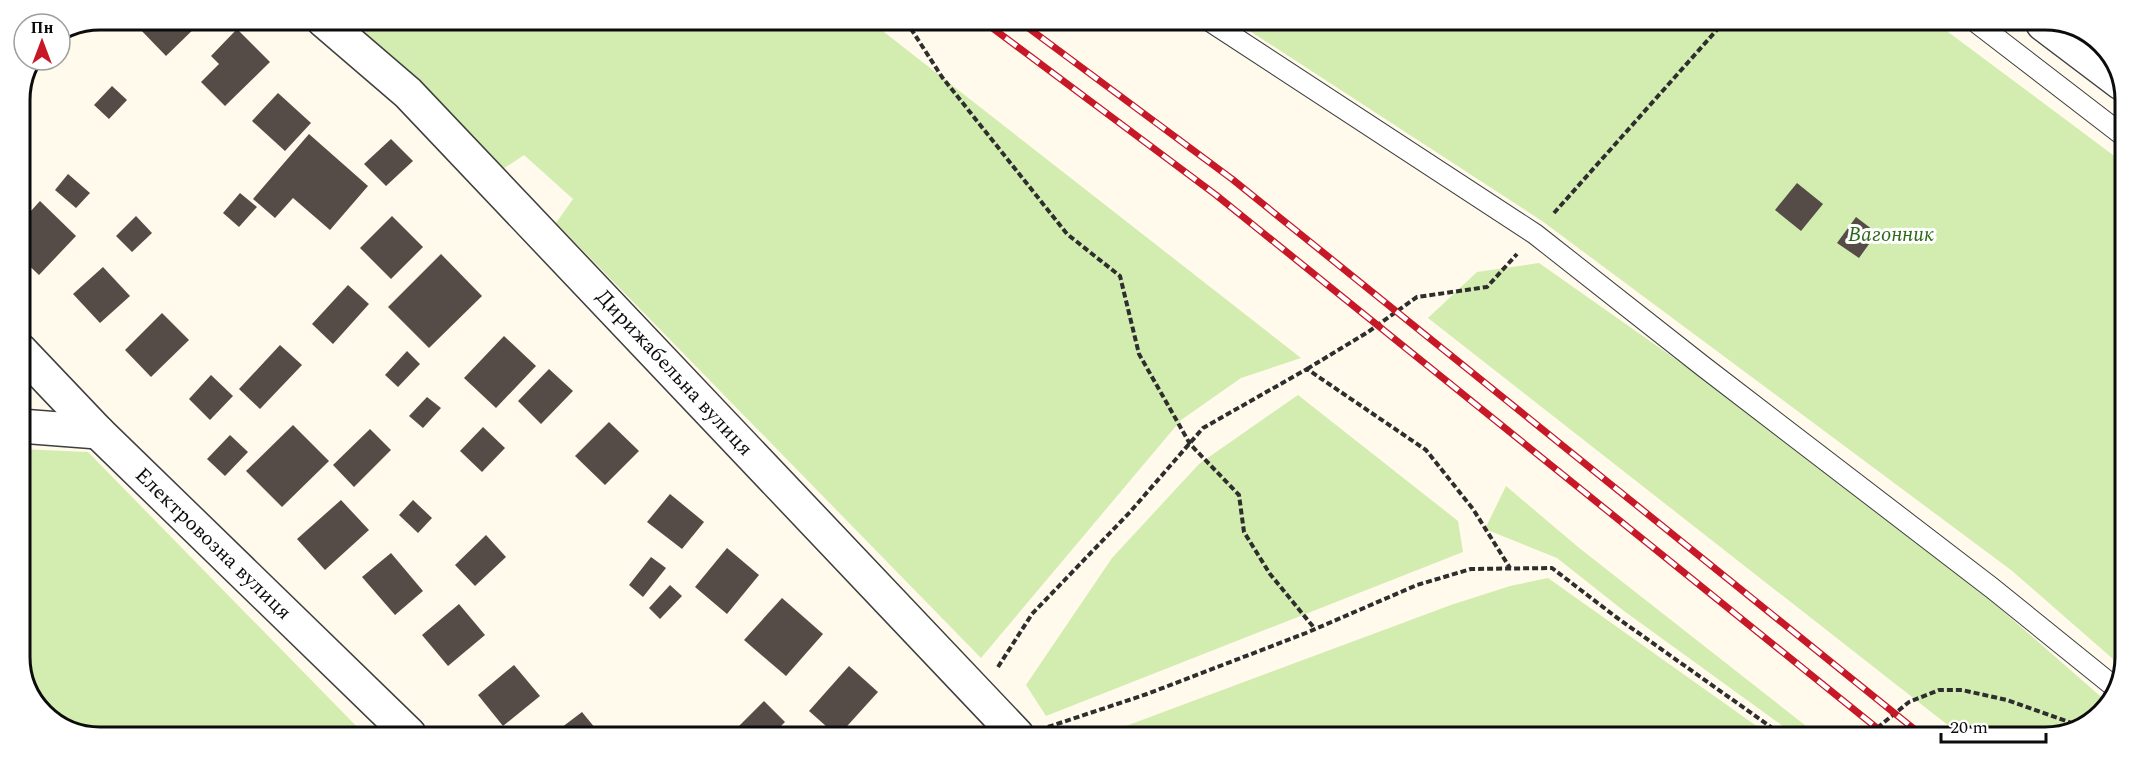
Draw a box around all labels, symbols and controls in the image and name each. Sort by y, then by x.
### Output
north arrow [12,12,72,72]
text: Пн [30,16,54,40]
park label: Вагонник [1848,219,1934,251]
street label: Дирижабельна вулиця [588,282,760,464]
street label: Електровозна вулиця [127,460,299,628]
scale bar [1941,706,2046,744]
text: 20 m [1950,714,1988,741]

